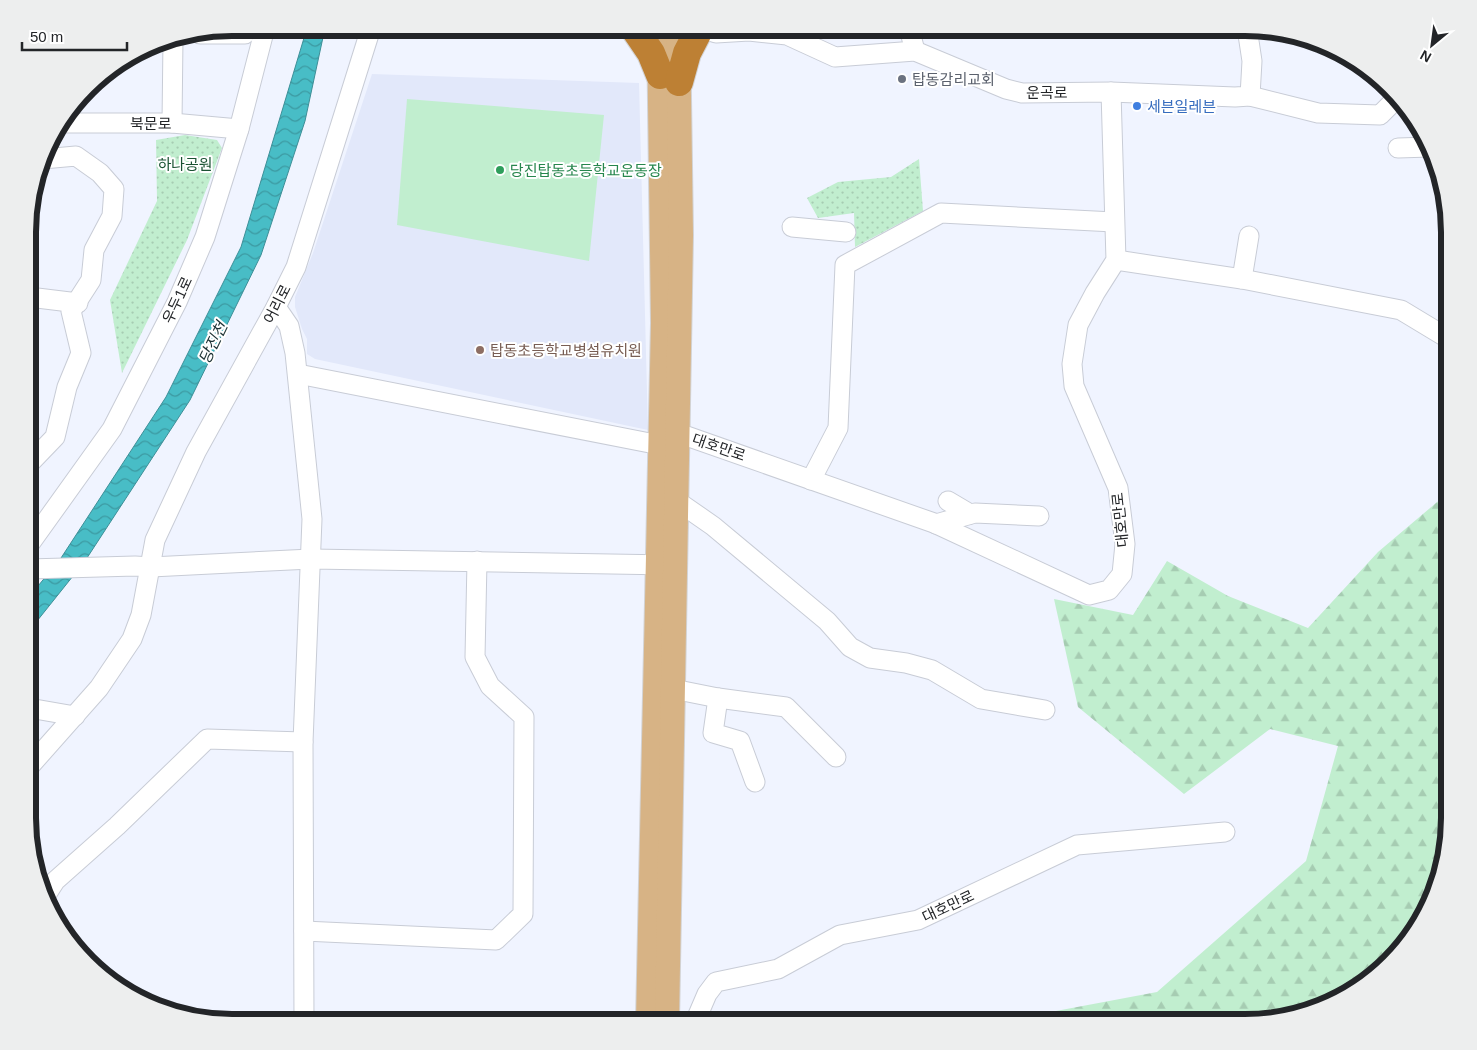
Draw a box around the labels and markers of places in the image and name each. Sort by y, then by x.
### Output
place label: 탑동감리교회 [912,71,995,88]
marker: 탑동감리교회 [896,73,908,85]
place label: 세븐일레븐 [1147,98,1216,115]
marker: 세븐일레븐 [1131,100,1143,112]
place label: 당진탑동초등학교운동장 [510,162,662,179]
marker: 당진탑동초등학교운동장 [494,164,506,176]
place label: 탑동초등학교병설유치원 [490,342,642,359]
marker: 탑동초등학교병설유치원 [474,344,486,356]

